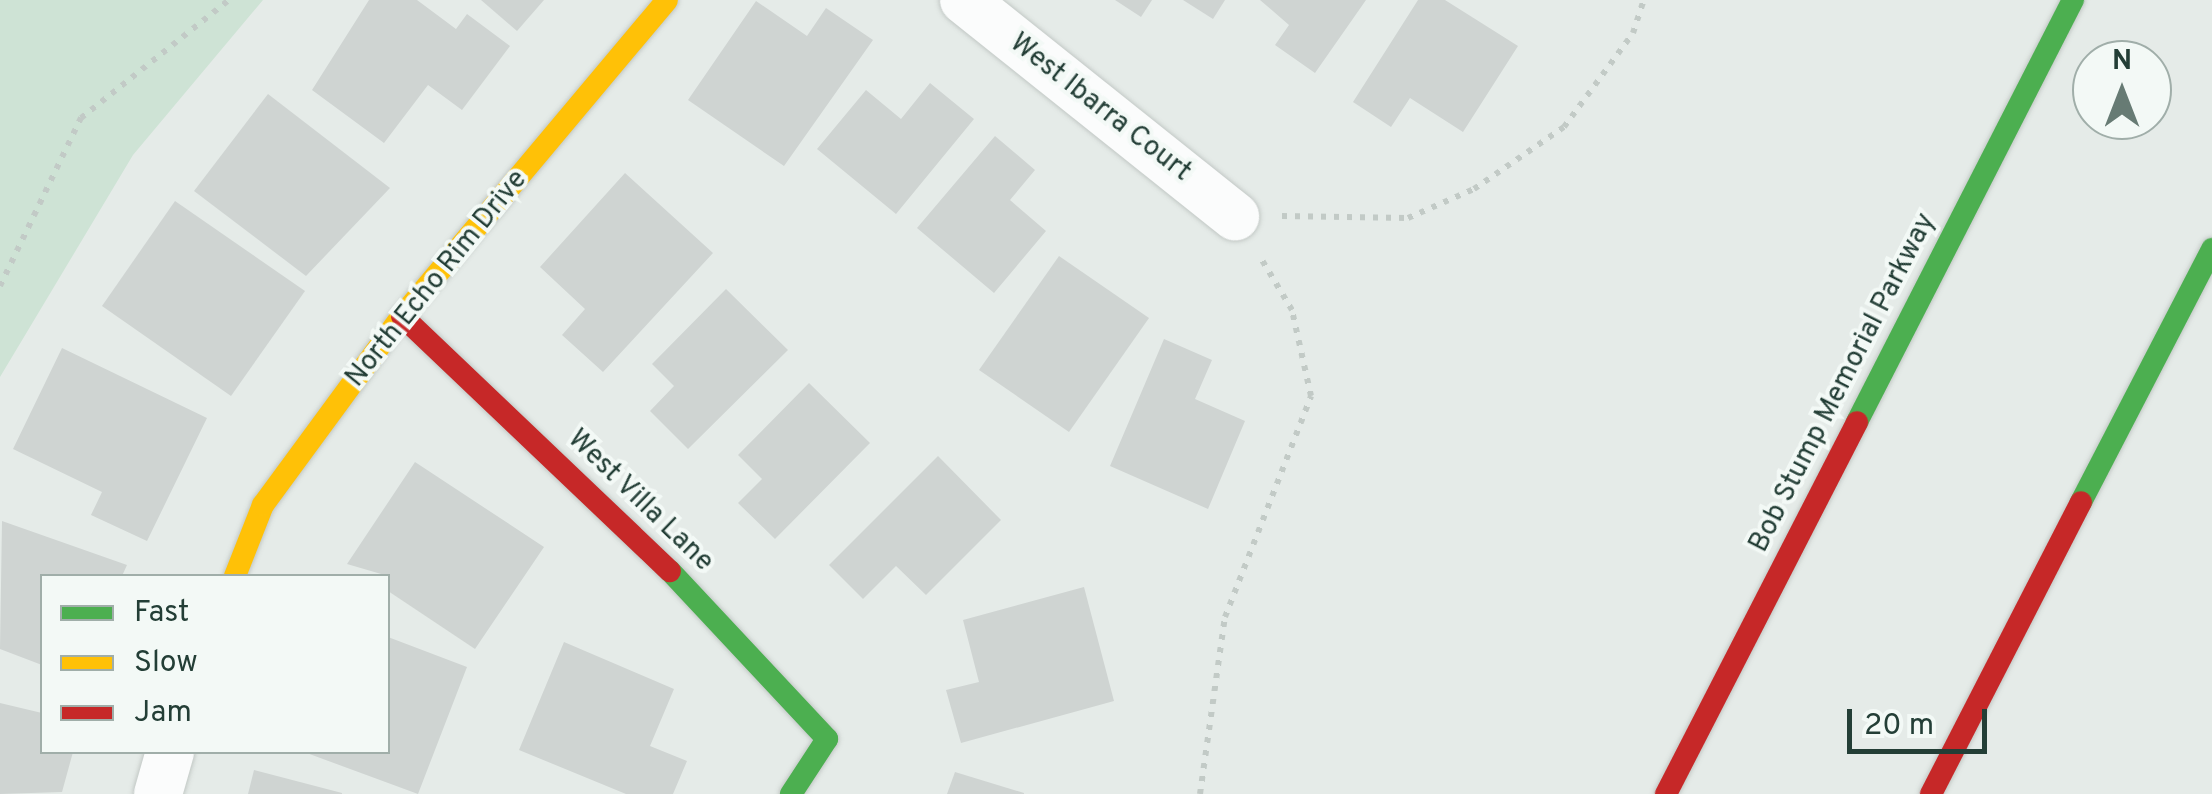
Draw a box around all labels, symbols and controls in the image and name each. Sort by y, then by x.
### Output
street label: West Ibarra Court [1003,27,1197,189]
north arrow [2072,40,2172,140]
text: N [2112,44,2132,80]
street label: North Echo Rim Drive [339,164,535,394]
street label: Bob Stump Memorial Parkway [1743,208,1943,558]
street label: West Villa Lane [560,423,720,579]
legend [40,574,390,754]
text: Fast [134,595,189,632]
text: Slow [134,645,198,682]
scale bar [1852,689,1992,751]
text: Jam [134,695,192,732]
text: 20 m [1864,708,1934,745]

